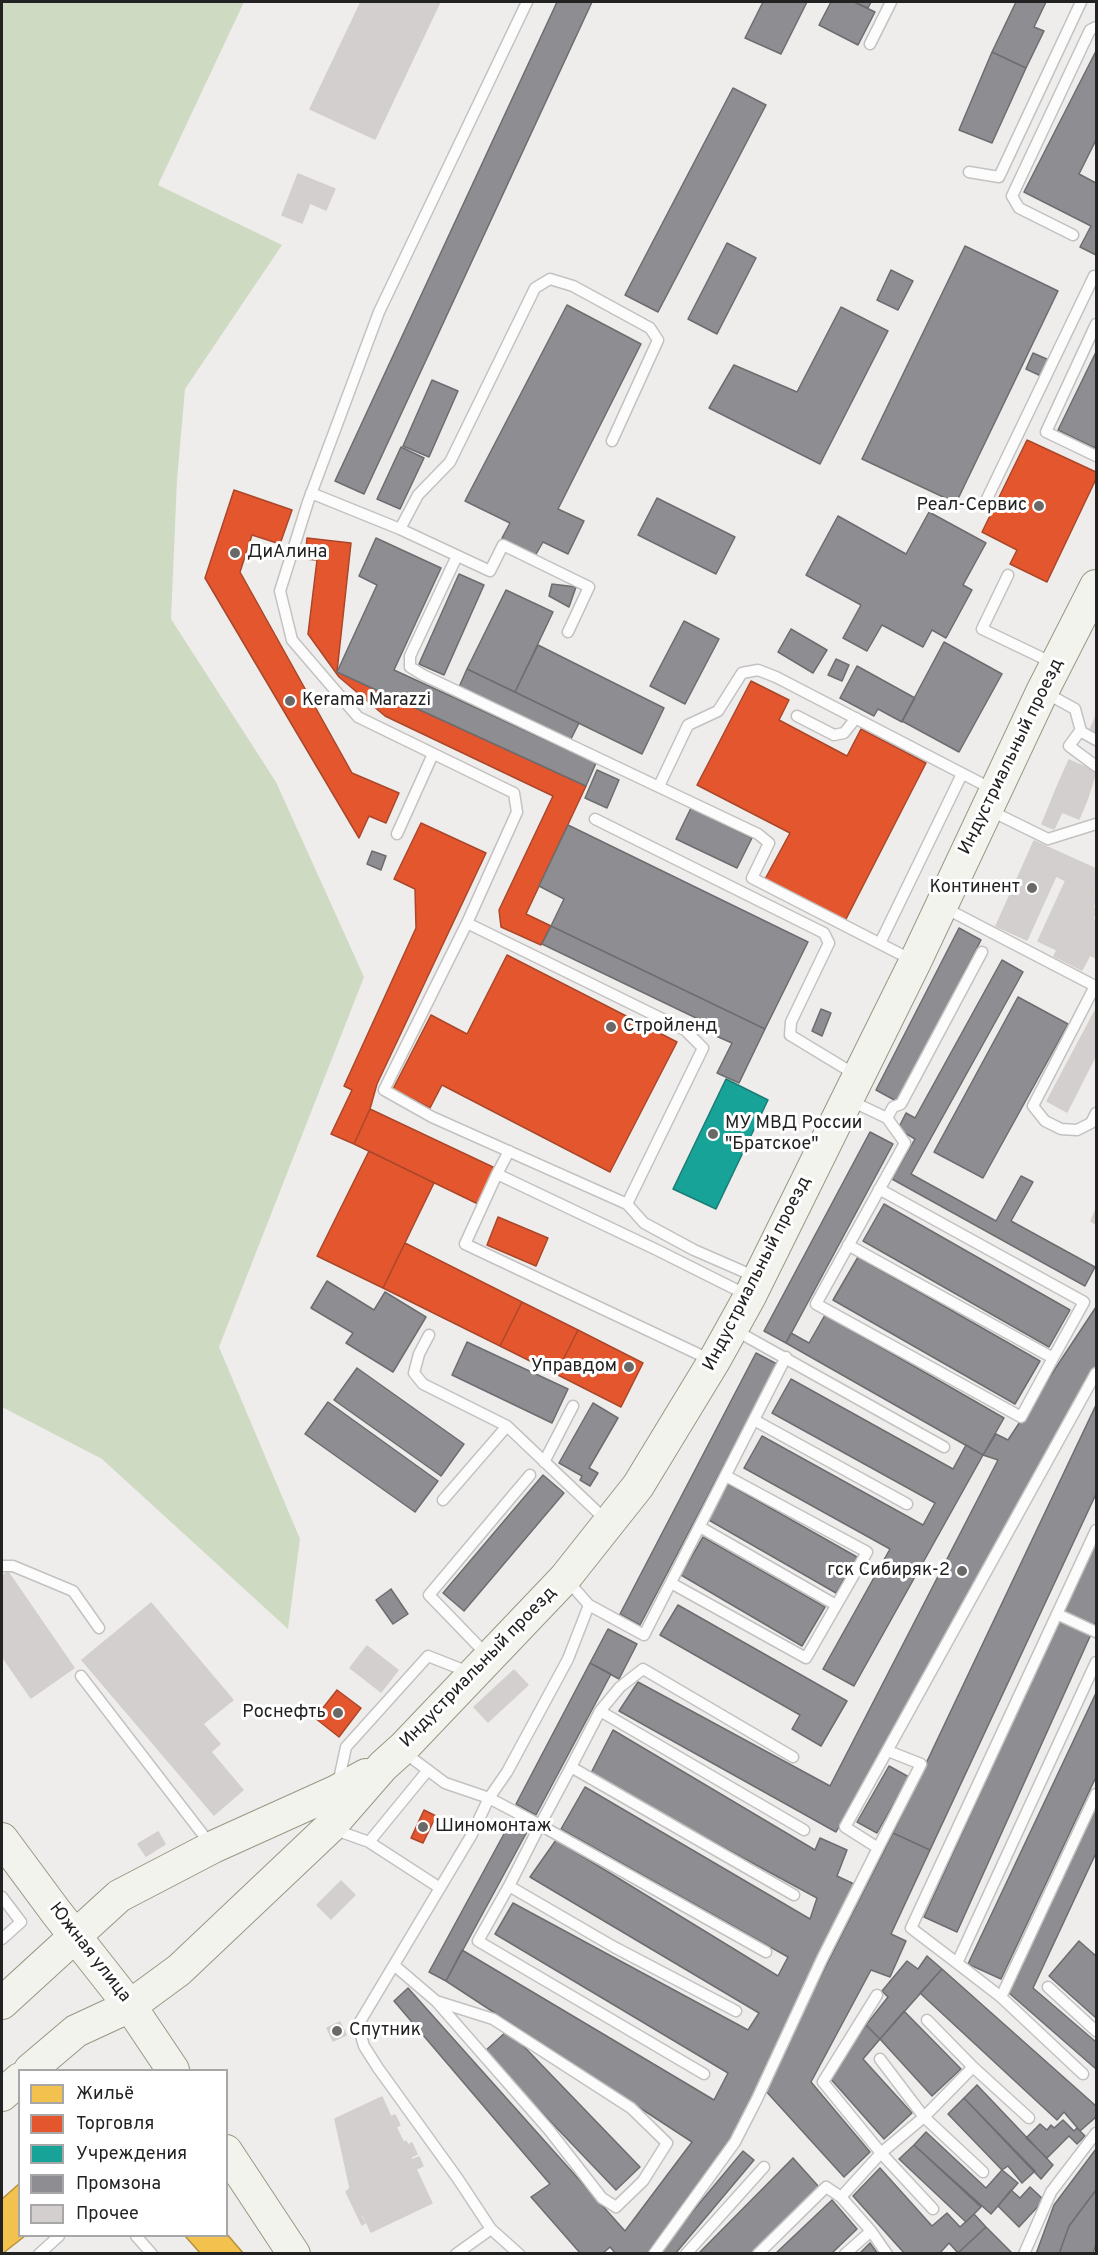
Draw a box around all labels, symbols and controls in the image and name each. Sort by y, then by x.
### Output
place label: Реал-Сервис [916,495,1027,517]
marker: Реал-Сервис [1032,499,1046,513]
place label: ДиАлина [247,542,327,564]
marker: ДиАлина [228,546,242,560]
street label: Индустриальный проезд [955,655,1069,859]
place label: Kerama Marazzi [302,690,431,712]
marker: Kerama Marazzi [283,694,297,708]
place label: Континент [929,877,1020,899]
marker: Континент [1025,881,1039,895]
place label: Стройленд [623,1016,717,1038]
marker: Стройленд [604,1020,618,1034]
place label: МУ МВД России "Братское" [725,1113,862,1156]
marker: МУ МВД России "Братское" [706,1127,720,1141]
street label: Индустриальный проезд [699,1173,817,1375]
place label: Управдом [531,1356,617,1378]
marker: Управдом [622,1360,636,1374]
place label: гск Сибиряк-2 [827,1560,950,1582]
marker: гск Сибиряк-2 [955,1564,969,1578]
street label: Индустриальный проезд [396,1583,562,1753]
place label: Роснефть [242,1702,326,1724]
marker: Роснефть [331,1706,345,1720]
place label: Шиномонтаж [435,1816,552,1838]
marker: Шиномонтаж [416,1820,430,1834]
street label: Южная улица [43,1899,135,2007]
place label: Спутник [349,2020,421,2042]
marker: Спутник [330,2024,344,2038]
legend [18,2069,228,2237]
text: Жильё [76,2083,134,2106]
text: Торговля [76,2113,154,2136]
text: Учреждения [76,2143,187,2166]
text: Промзона [76,2173,161,2196]
text: Прочее [76,2203,139,2226]

